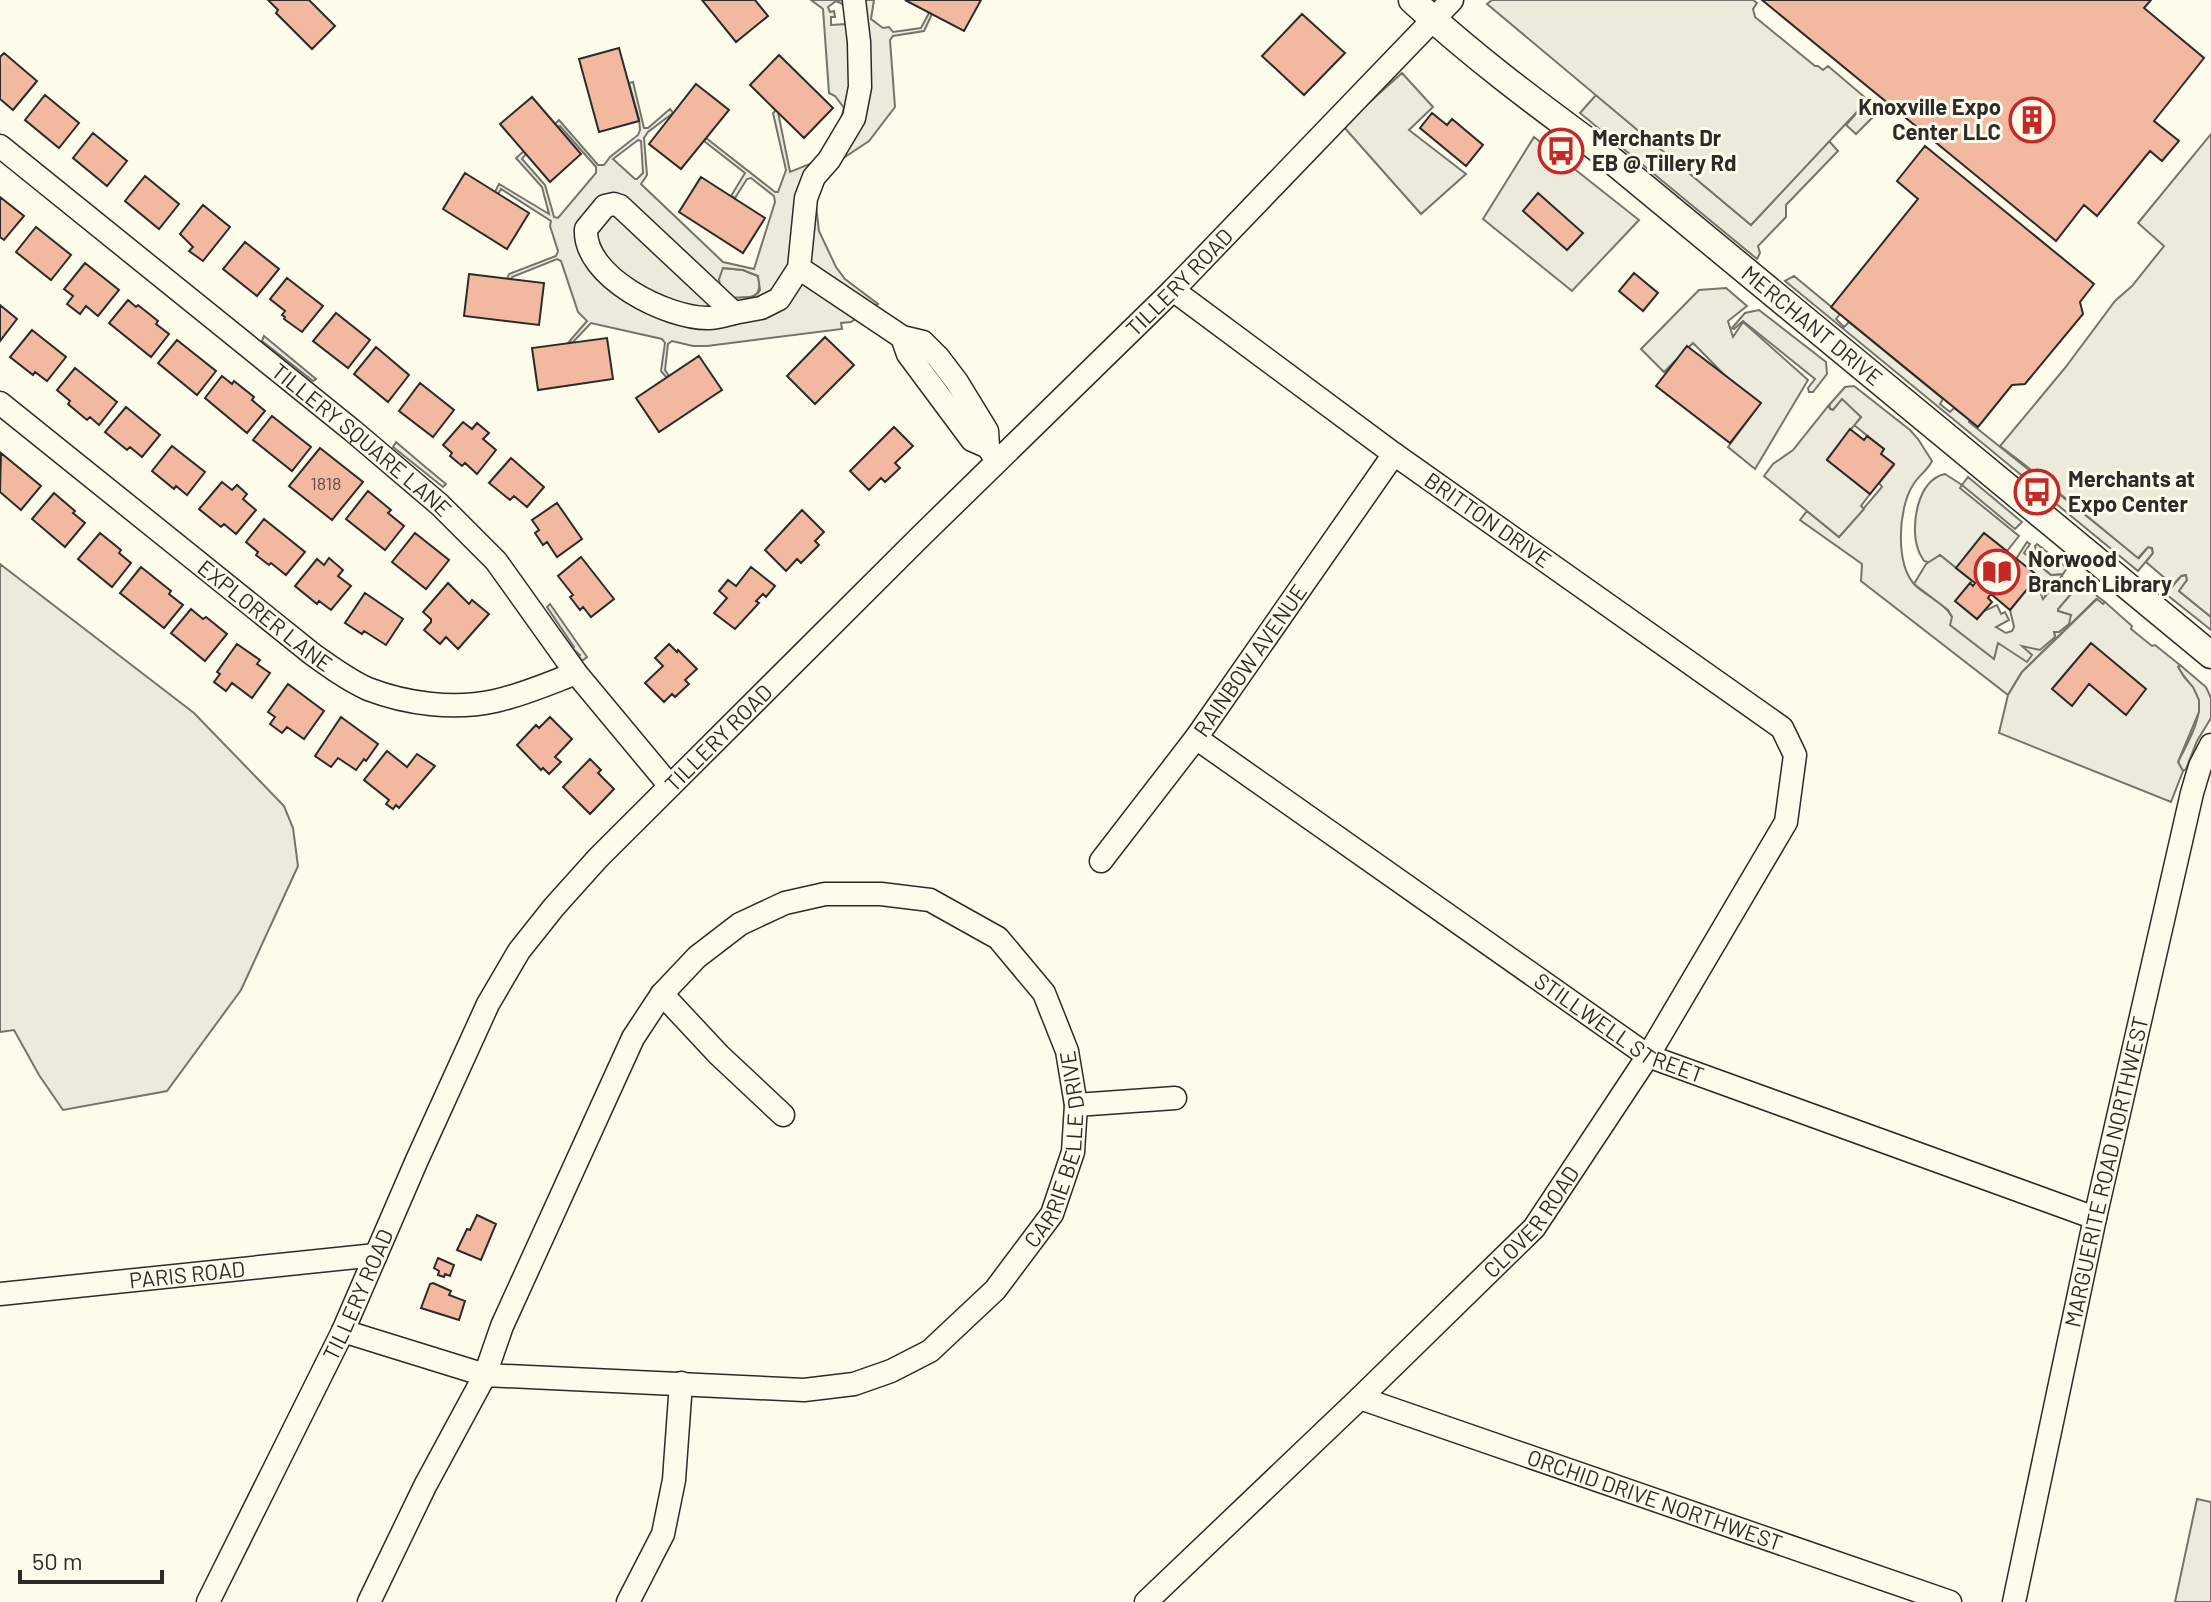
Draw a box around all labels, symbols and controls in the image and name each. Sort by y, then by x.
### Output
place label: Knoxville Expo Center LLC [1858,93,2001,144]
building icon: Knoxville Expo Center LLC [2008,96,2056,144]
place label: Merchants Dr EB @ Tillery Rd [1592,124,1736,175]
bus stop icon: Merchants Dr EB @ Tillery Rd [1537,127,1585,175]
street label: TILLERY ROAD [1120,223,1237,341]
street label: MERCHANT DRIVE [1737,259,1888,390]
street label: TILLERY SQUARE LANE [267,357,458,521]
place label: Merchants at Expo Center [2068,465,2195,516]
street label: BRITTON DRIVE [1420,466,1557,572]
bus stop icon: Merchants at Expo Center [2013,468,2061,516]
house number: 1818 [311,472,341,494]
place label: Norwood Branch Library [2028,545,2172,596]
library icon: Norwood Branch Library [1973,548,2021,596]
street label: EXPLORER LANE [193,554,338,676]
street label: RAINBOW AVENUE [1187,579,1311,741]
street label: TILLERY ROAD [659,678,777,796]
street label: STILLWELL STREET [1530,966,1708,1087]
street label: MARGUERITE ROAD NORTHWEST [2058,1014,2153,1329]
street label: CARRIE BELLE DRIVE [1018,1049,1089,1252]
street label: CLOVER ROAD [1477,1160,1584,1282]
street label: TILLERY ROAD [317,1225,398,1364]
street label: PARIS ROAD [128,1255,246,1293]
street label: ORCHID DRIVE NORTHWEST [1524,1443,1786,1555]
scale bar [20,1534,162,1584]
text: 50 m [32,1546,83,1575]

